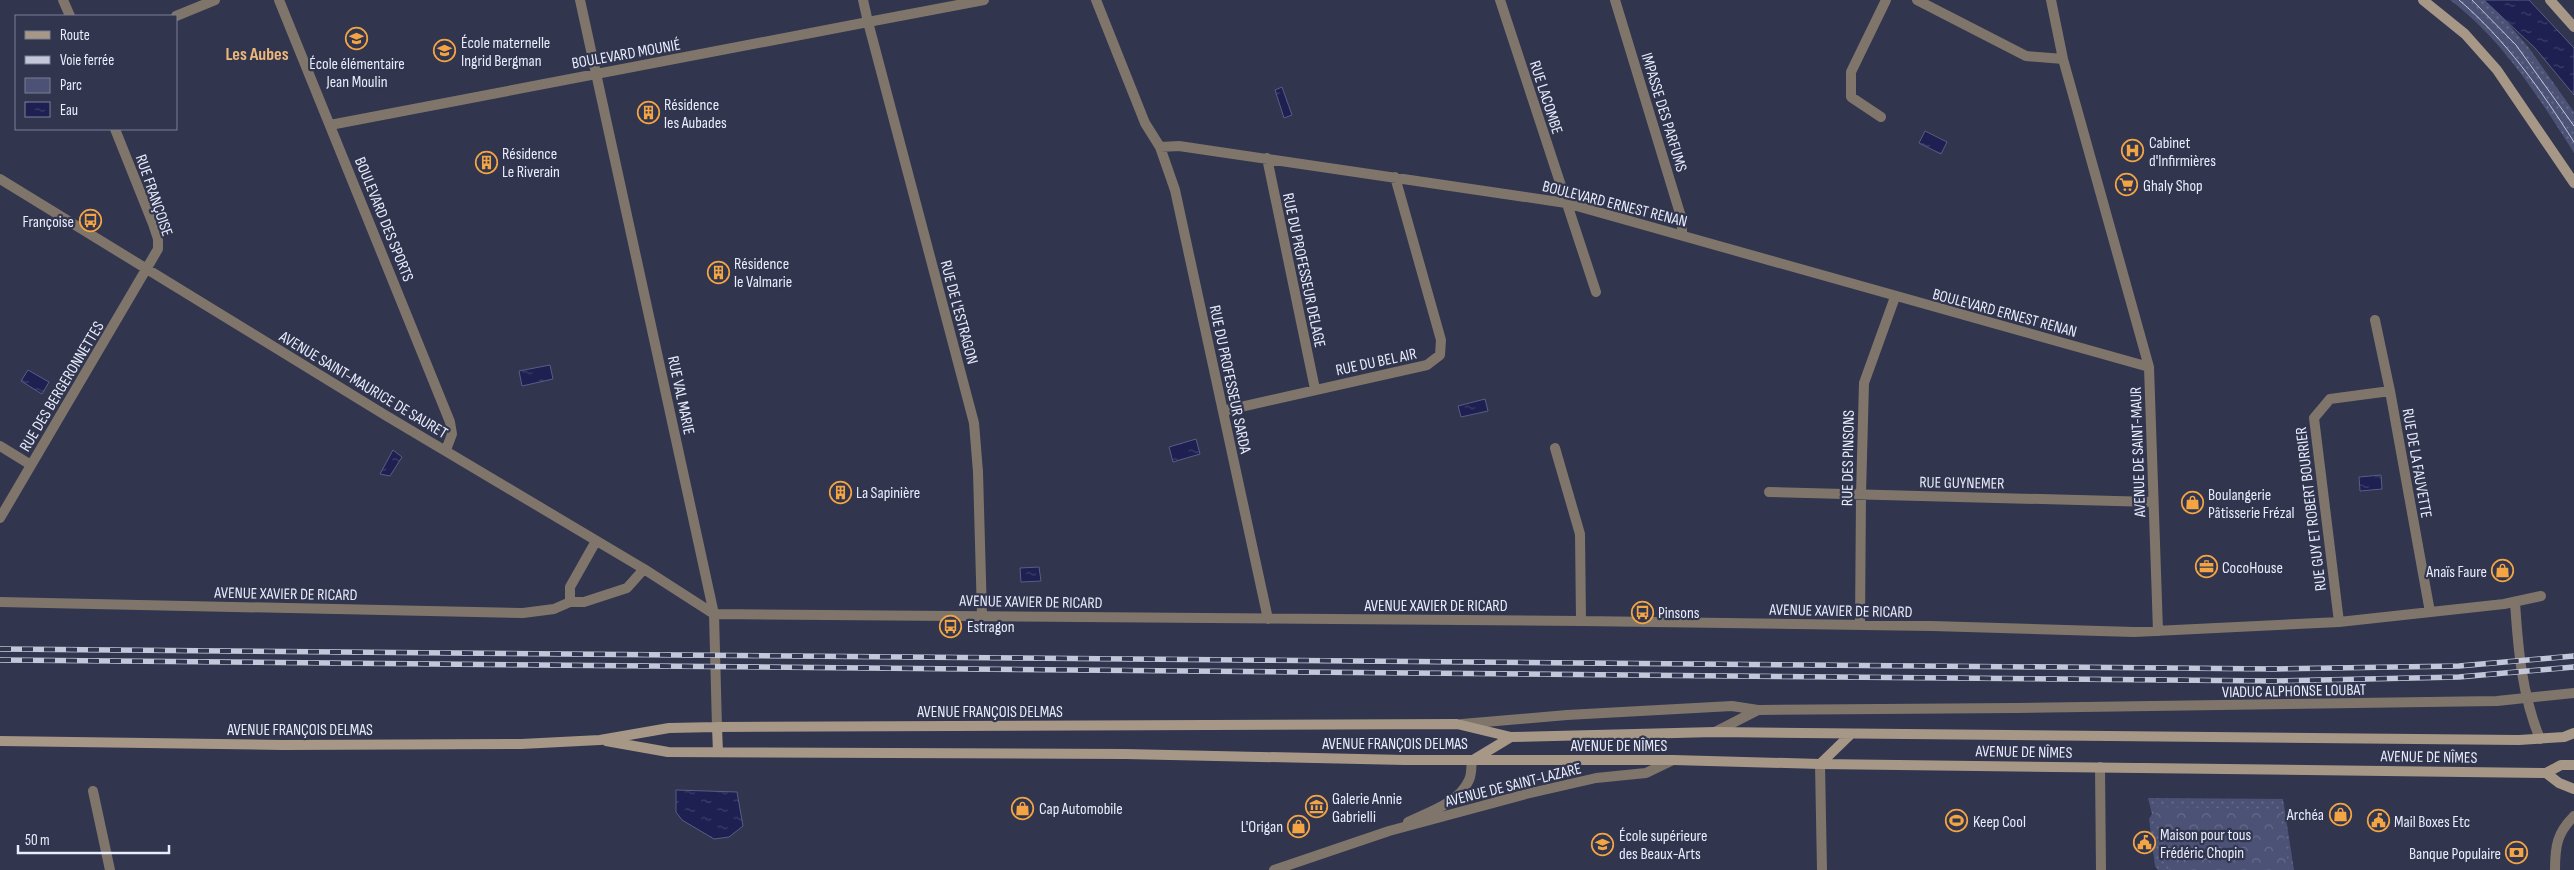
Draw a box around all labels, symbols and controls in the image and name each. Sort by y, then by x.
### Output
legend [15,15,178,130]
text: Route [60,26,90,45]
school or university icon: École élémentaire Jean Moulin [345,27,369,51]
place label: École maternelle Ingrid Bergman [461,34,550,71]
street label: BOULEVARD MOUNIÉ [570,36,682,73]
school or university icon: École maternelle Ingrid Bergman [433,39,457,63]
district label: Les Aubes [225,44,289,65]
text: Voie ferrée [60,51,114,70]
street label: IMPASSE DES PARFUMS [1636,51,1691,174]
place label: École élémentaire Jean Moulin [309,55,405,92]
street label: RUE LACOMBE [1525,58,1566,137]
text: Parc [60,76,82,95]
place label: Résidence les Aubades [664,96,727,133]
text: Eau [60,101,78,120]
building icon: Résidence les Aubades [636,101,660,125]
place label: Cabinet d'Infirmières [2149,134,2216,171]
hospital icon: Cabinet d'Infirmières [2121,139,2145,163]
place label: Résidence Le Riverain [502,145,560,182]
building icon: Résidence Le Riverain [474,150,498,174]
street label: RUE FRANÇOISE [131,152,176,239]
street label: BOULEVARD DES SPORTS [350,155,417,285]
supermarket icon: Ghaly Shop [2115,173,2139,197]
street label: BOULEVARD ERNEST RENAN [1540,177,1689,232]
place label: Ghaly Shop [2143,177,2203,196]
street label: RUE DU PROFESSEUR DELAGE [1278,191,1329,349]
bus stop icon: Françoise [78,209,102,233]
place label: Françoise [22,213,74,232]
place label: Résidence le Valmarie [734,255,792,292]
street label: RUE DE L'ESTRAGON [936,258,982,366]
building icon: Résidence le Valmarie [706,260,730,284]
street label: BOULEVARD ERNEST RENAN [1930,285,2079,342]
street label: RUE DU PROFESSEUR SARDA [1205,303,1255,455]
street label: RUE DES BERGERONNETTES [16,318,109,455]
street label: AVENUE SAINT-MAURICE DE SAURET [275,327,451,443]
street label: RUE DU BEL AIR [1334,345,1419,380]
street label: RUE VAL MARIE [663,354,698,436]
street label: AVENUE DE SAINT-MAUR [2127,386,2150,519]
street label: RUE DE LA FAUVETTE [2398,407,2436,520]
street label: RUE DES PINSONS [1838,410,1859,506]
street label: RUE GUY ET ROBERT BOURRIER [2292,426,2331,592]
street label: RUE GUYNEMER [1919,473,2005,494]
building icon: La Sapinière [828,480,852,504]
place label: La Sapinière [856,484,920,503]
place label: Boulangerie Pâtisserie Frézal [2208,486,2295,523]
shop icon: Boulangerie Pâtisserie Frézal [2180,491,2204,515]
office icon: CocoHouse [2194,555,2218,579]
place label: CocoHouse [2222,559,2283,578]
shop icon: Anaïs Faure [2491,559,2515,583]
place label: Anaïs Faure [2425,563,2487,582]
street label: AVENUE XAVIER DE RICARD [213,584,358,605]
street label: AVENUE XAVIER DE RICARD [958,592,1103,613]
street label: AVENUE XAVIER DE RICARD [1363,597,1508,616]
bus stop icon: Pinsons [1630,600,1654,624]
street label: AVENUE XAVIER DE RICARD [1768,601,1913,622]
place label: Pinsons [1658,604,1700,623]
bus stop icon: Estragon [939,614,963,638]
place label: Estragon [967,618,1015,637]
street label: VIADUC ALPHONSE LOUBAT [2222,681,2367,702]
street label: AVENUE FRANÇOIS DELMAS [916,703,1063,722]
street label: AVENUE FRANÇOIS DELMAS [226,721,373,740]
street label: AVENUE FRANÇOIS DELMAS [1321,735,1468,754]
street label: AVENUE DE NÎMES [1570,737,1668,756]
street label: AVENUE DE NÎMES [1974,742,2073,763]
street label: AVENUE DE NÎMES [2379,747,2478,768]
street label: AVENUE DE SAINT-LAZARE [1442,759,1583,812]
place label: Galerie Annie Gabrielli [1332,790,1402,827]
museum icon: Galerie Annie Gabrielli [1304,795,1328,819]
shop icon: Cap Automobile [1011,796,1035,820]
place label: Cap Automobile [1039,800,1123,819]
shop icon: Archéa [2328,802,2352,826]
place label: Archéa [2286,806,2324,825]
sports icon: Keep Cool [1945,809,1969,833]
public building icon: Mail Boxes Etc [2366,809,2390,833]
place label: Keep Cool [1973,813,2026,832]
place label: Mail Boxes Etc [2394,813,2470,832]
shop icon: L'Origan [1287,814,1311,838]
place label: L'Origan [1241,818,1283,837]
scale bar [18,822,169,854]
place label: Maison pour tous Frédéric Chopin [2160,826,2251,863]
place label: École supérieure des Beaux-Arts [1619,827,1707,864]
text: 50 m [25,831,50,850]
public building icon: Maison pour tous Frédéric Chopin [2132,831,2156,855]
school or university icon: École supérieure des Beaux-Arts [1591,832,1615,856]
bank icon: Banque Populaire [2505,841,2529,865]
place label: Banque Populaire [2409,845,2501,864]

